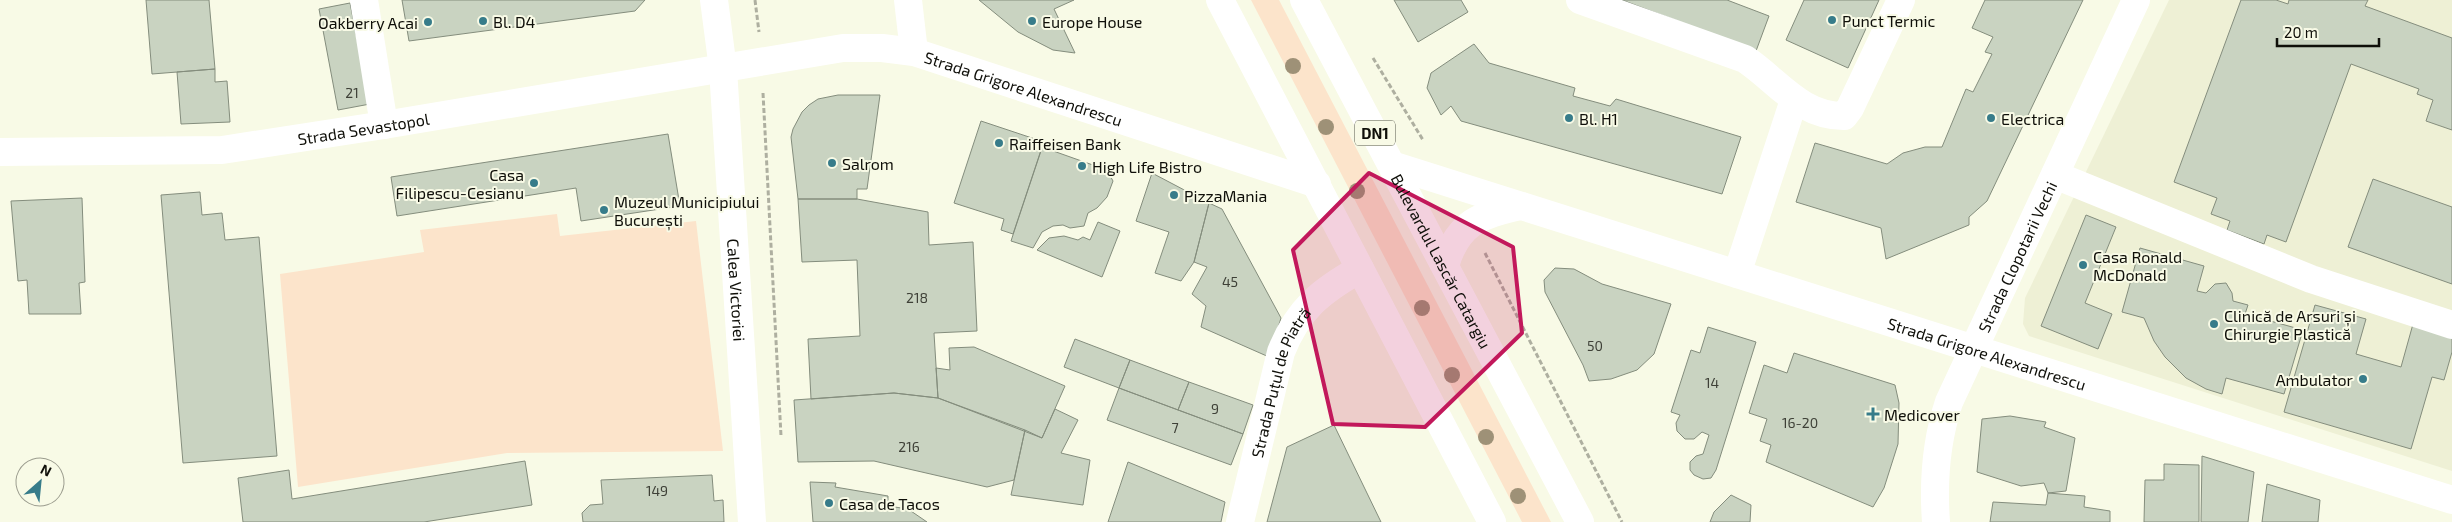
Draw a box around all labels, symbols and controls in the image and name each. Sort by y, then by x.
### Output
place label: Punct Termic [1842,11,1935,30]
place label: Bl. D4 [493,12,536,31]
place label: Europe House [1042,12,1142,31]
place label: Oakberry Acai [318,13,418,32]
marker: Punct Termic [1826,14,1838,26]
marker: Bl. D4 [477,15,489,27]
marker: Europe House [1026,15,1038,27]
scale bar [2277,15,2380,47]
marker: Oakberry Acai [422,16,434,28]
text: 20 m [2284,23,2318,41]
street label: Strada Grigore Alexandrescu [922,47,1125,129]
house number: 21 [345,84,359,101]
street label: Strada Sevastopol [296,108,431,148]
place label: Bl. H1 [1579,109,1618,128]
place label: Electrica [2001,109,2064,128]
marker: Bl. H1 [1563,112,1575,124]
marker: Electrica [1985,112,1997,124]
road number: DN1 [1355,120,1395,146]
place label: Raiffeisen Bank [1009,134,1121,153]
marker: Raiffeisen Bank [993,137,1005,149]
place label: Salrom [842,154,894,173]
marker: Salrom [826,157,838,169]
place label: High Life Bistro [1092,157,1202,176]
marker: High Life Bistro [1076,160,1088,172]
place label: Casa Filipescu-Cesianu [396,165,524,202]
street label: Bulevardul Lascăr Catargiu [1388,170,1496,351]
marker: Casa Filipescu-Cesianu [528,177,540,189]
street label: Strada Clopotarii Vechi [1973,178,2060,335]
place label: PizzaMania [1184,186,1267,205]
marker: PizzaMania [1168,189,1180,201]
place label: Muzeul Municipiului București [614,192,759,231]
marker: Muzeul Municipiului București [598,204,610,216]
street label: Calea Victoriei [724,238,750,342]
place label: Casa Ronald McDonald [2093,247,2182,284]
marker: Casa Ronald McDonald [2077,259,2089,271]
house number: 45 [1222,273,1238,290]
house number: 218 [906,289,928,306]
street label: Strada Puțul de Piatră [1246,303,1314,459]
place label: Clinică de Arsuri și Chirurgie Plastică [2224,306,2356,343]
street label: Strada Grigore Alexandrescu [1885,313,2089,393]
marker: Clinică de Arsuri și Chirurgie Plastică [2208,318,2220,330]
house number: 50 [1587,337,1603,354]
place label: Ambulator [2276,370,2354,389]
marker: Ambulator [2357,373,2369,385]
house number: 14 [1705,374,1719,391]
house number: 9 [1211,400,1219,417]
place label: Medicover [1884,405,1960,424]
marker: Medicover [1866,407,1880,421]
house number: 16-20 [1782,414,1818,431]
house number: 7 [1171,419,1179,436]
house number: 216 [898,438,920,455]
north arrow [15,457,65,507]
text: N [38,460,54,480]
house number: 149 [646,482,668,499]
place label: Casa de Tacos [839,494,940,513]
marker: Casa de Tacos [823,497,835,509]

